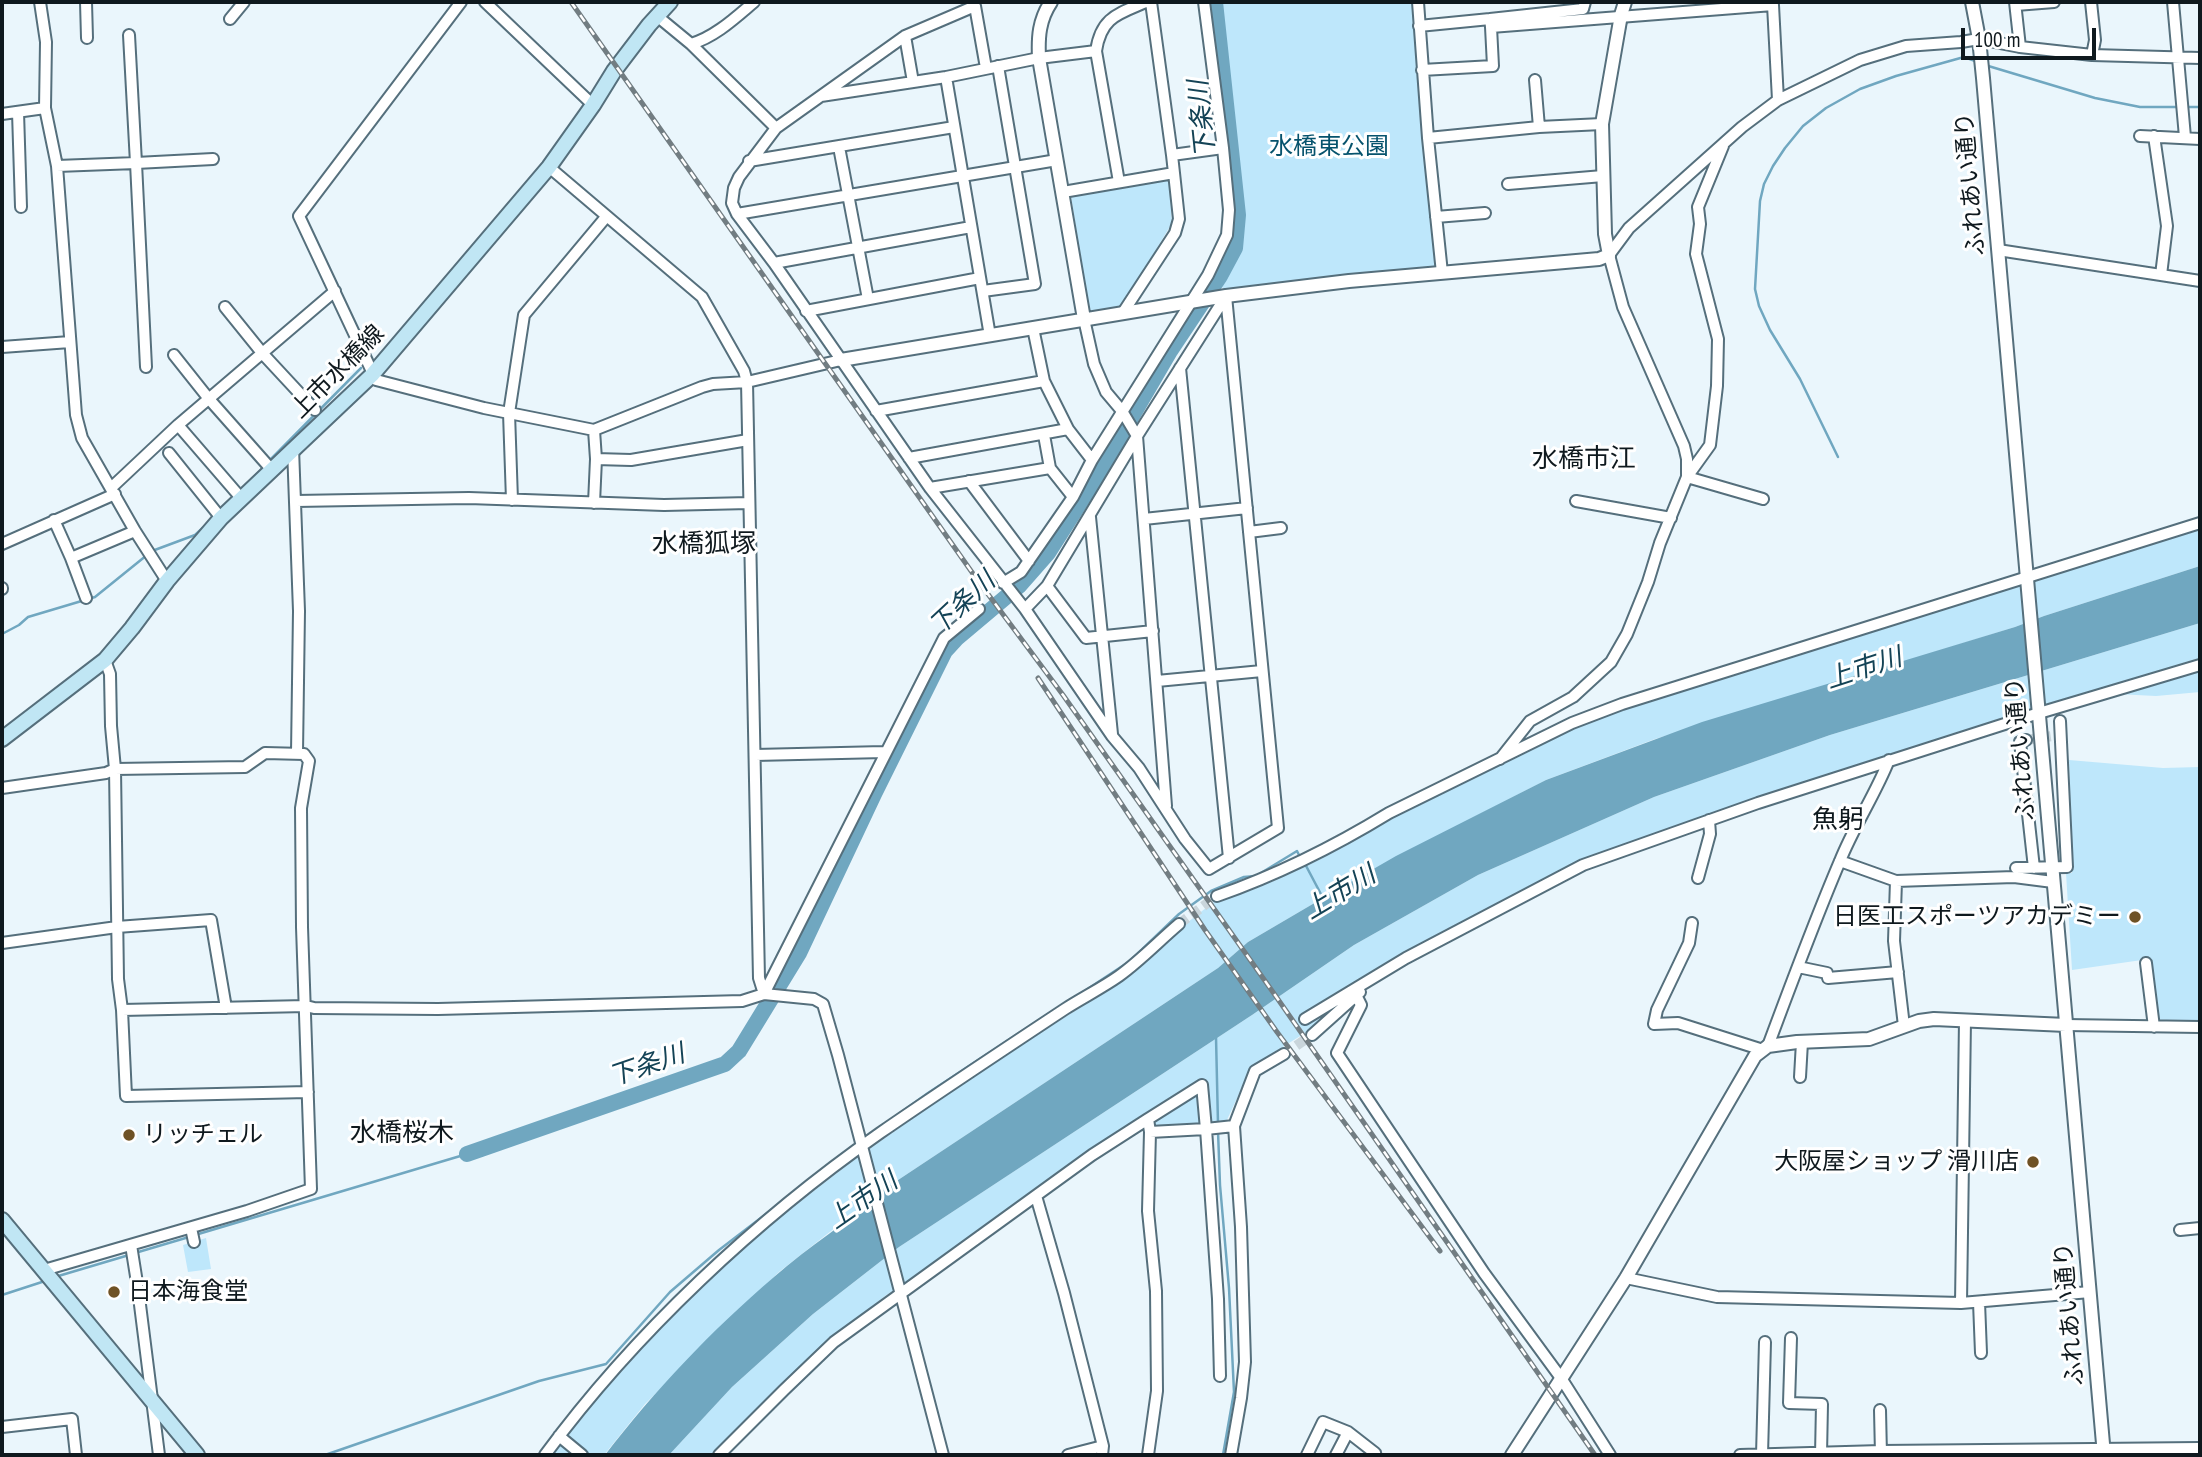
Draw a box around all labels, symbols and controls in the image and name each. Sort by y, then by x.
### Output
scale bar [1964,14,2099,58]
text: 100 m [1974,26,2020,53]
water label: 下条川 [1183,79,1223,159]
street label: ふれあい通り [1950,111,1992,257]
park label: 水橋東公園 [1269,133,1389,161]
street label: 上市水橋線 [285,319,391,425]
district label: 水橋市江 [1532,444,1636,476]
district label: 水橋狐塚 [652,529,756,561]
water label: 下条川 [924,566,1002,642]
water label: 上市川 [1822,642,1906,696]
street label: ふれあい通り [2000,676,2042,822]
district label: 魚躬 [1812,805,1864,837]
water label: 上市川 [1299,860,1381,926]
place label: 日医工スポーツアカデミー [1833,903,2121,931]
marker: 日医工スポーツアカデミー [2127,909,2143,925]
water label: 下条川 [605,1039,689,1093]
district label: 水橋桜木 [350,1118,454,1150]
place label: リッチェル [143,1121,263,1149]
marker: リッチェル [121,1127,137,1143]
place label: 大阪屋ショップ 滑川店 [1774,1148,2019,1176]
marker: 大阪屋ショップ 滑川店 [2025,1154,2041,1170]
water label: 上市川 [822,1166,904,1236]
street label: ふれあい通り [2049,1241,2091,1387]
place label: 日本海食堂 [128,1278,248,1306]
marker: 日本海食堂 [106,1284,122,1300]

